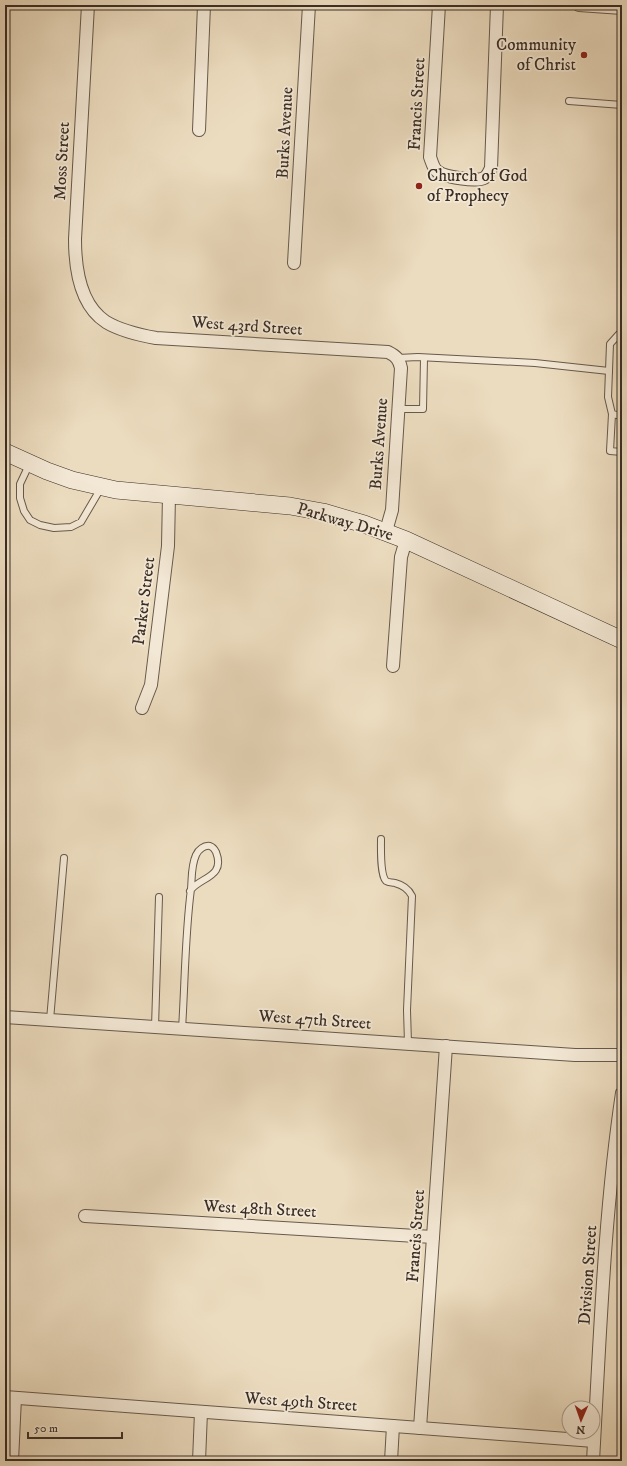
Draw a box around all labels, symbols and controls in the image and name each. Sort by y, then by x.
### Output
place label: Community of Christ [496,34,577,76]
marker: Community of Christ [579,50,589,60]
street label: Francis Street [404,56,430,151]
street label: Burks Avenue [272,86,298,180]
street label: Moss Street [49,121,75,201]
place label: Church of God of Prophecy [427,165,528,207]
marker: Church of God of Prophecy [414,181,424,191]
street label: West 43rd Street [190,311,304,341]
street label: Burks Avenue [365,397,393,491]
street label: Parkway Drive [294,498,396,546]
street label: Parker Street [128,555,160,646]
street label: West 47th Street [257,1005,373,1035]
street label: Francis Street [402,1188,430,1283]
street label: West 48th Street [202,1195,318,1223]
street label: Division Street [574,1224,602,1326]
street label: West 49th Street [243,1387,359,1417]
north arrow [561,1400,601,1440]
scale bar [28,1414,122,1440]
text: 50 m [34,1421,58,1436]
text: N [576,1422,585,1436]

